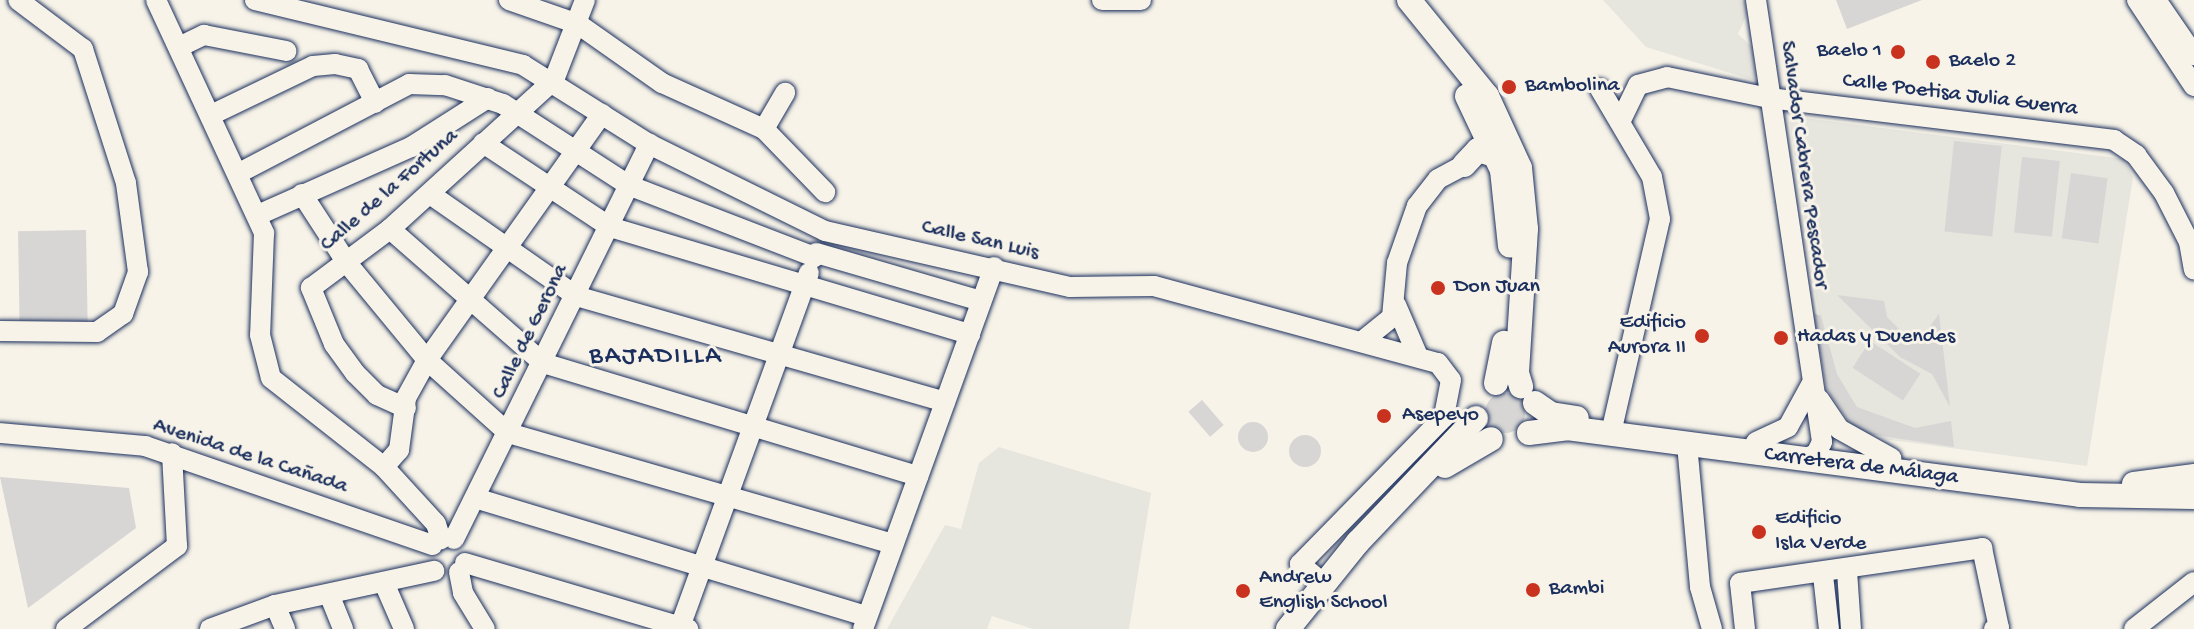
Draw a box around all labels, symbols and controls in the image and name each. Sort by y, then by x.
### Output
street label: Salvador Cabrera Pescador [1773,39,1833,291]
place label: Baelo 1 [1817,39,1882,65]
marker: Baelo 1 [1889,43,1907,61]
place label: Baelo 2 [1949,49,2016,75]
marker: Baelo 2 [1924,53,1942,71]
street label: Calle Poetisa Julia Guerra [1841,68,2079,124]
place label: Bambolina [1525,74,1619,100]
marker: Bambolina [1500,78,1518,96]
street label: Calle de la Fortuna [315,124,465,258]
street label: Calle San Luis [919,215,1041,267]
street label: Calle de Gerona [487,260,575,404]
place label: Don Juan [1454,275,1540,301]
marker: Don Juan [1429,279,1447,297]
place label: Edificio Aurora II [1608,310,1686,362]
place label: Hadas y Duendes [1797,325,1955,351]
marker: Edificio Aurora II [1693,327,1711,345]
marker: Hadas y Duendes [1772,329,1790,347]
district label: BAJADILLA [589,342,723,374]
place label: Asepeyo [1402,403,1479,429]
marker: Asepeyo [1373,405,1395,427]
street label: Avenida de la Cañada [149,413,351,501]
street label: Carretera de Málaga [1762,442,1960,492]
place label: Edificio Isla Verde [1775,506,1866,558]
marker: Edificio Isla Verde [1750,523,1768,541]
place label: Andrew English School [1259,565,1388,616]
place label: Bambi [1549,577,1604,603]
marker: Bambi [1524,581,1542,599]
marker: Andrew English School [1234,582,1252,600]

